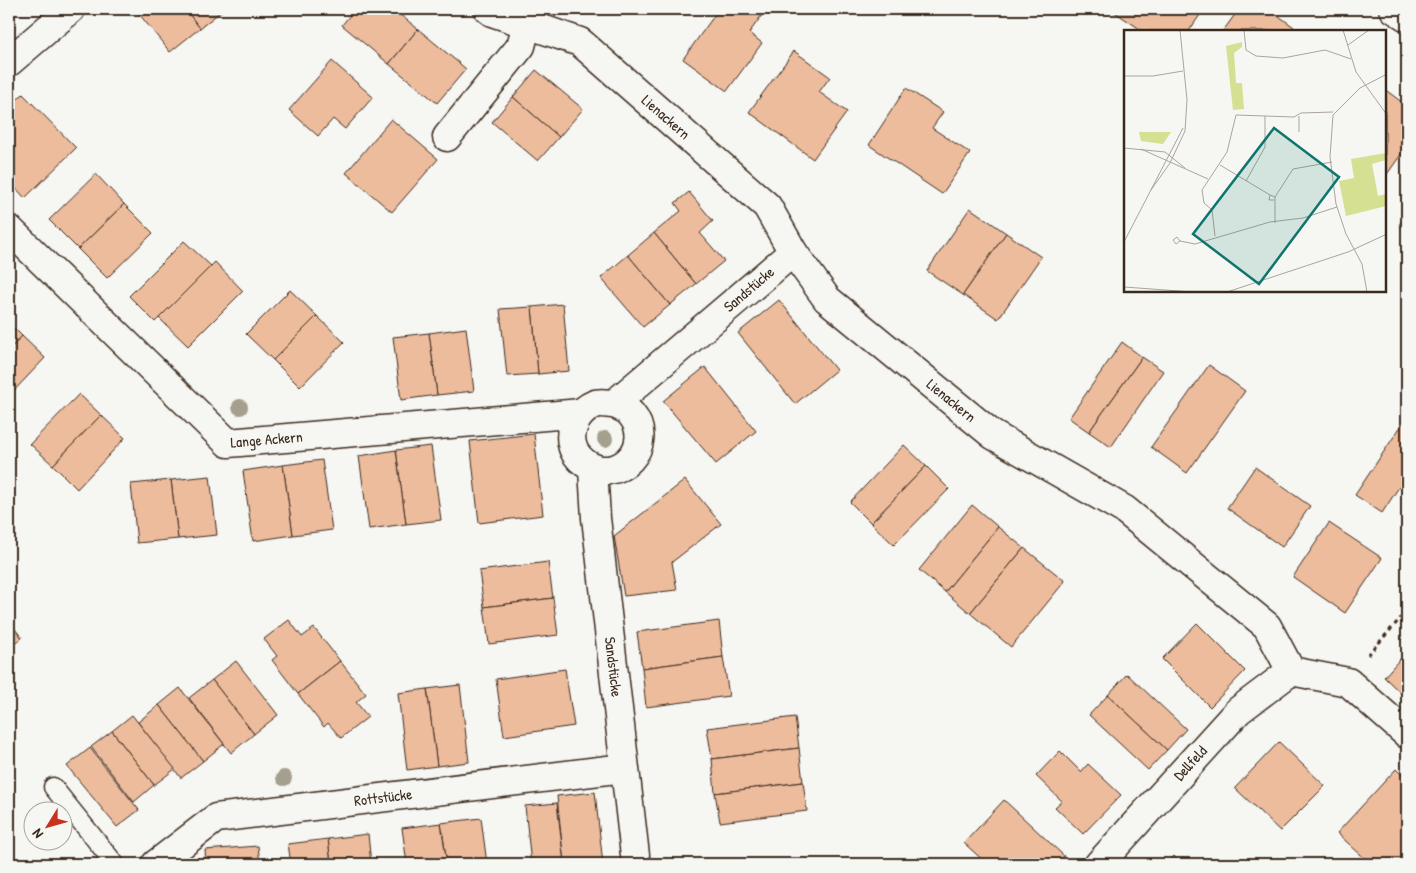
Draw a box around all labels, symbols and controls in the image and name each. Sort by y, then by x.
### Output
inset map [1124,30,1386,292]
street label: Lienackern [637,90,695,144]
street label: Sandstücke [719,261,779,317]
street label: Lienackern [922,374,981,427]
street label: Lange Ackern [230,426,304,453]
street label: Sandstücke [600,636,628,698]
street label: Dellfeld [1169,741,1212,785]
street label: Rottstücke [353,783,413,811]
north arrow [22,800,72,850]
text: N [27,825,47,843]

